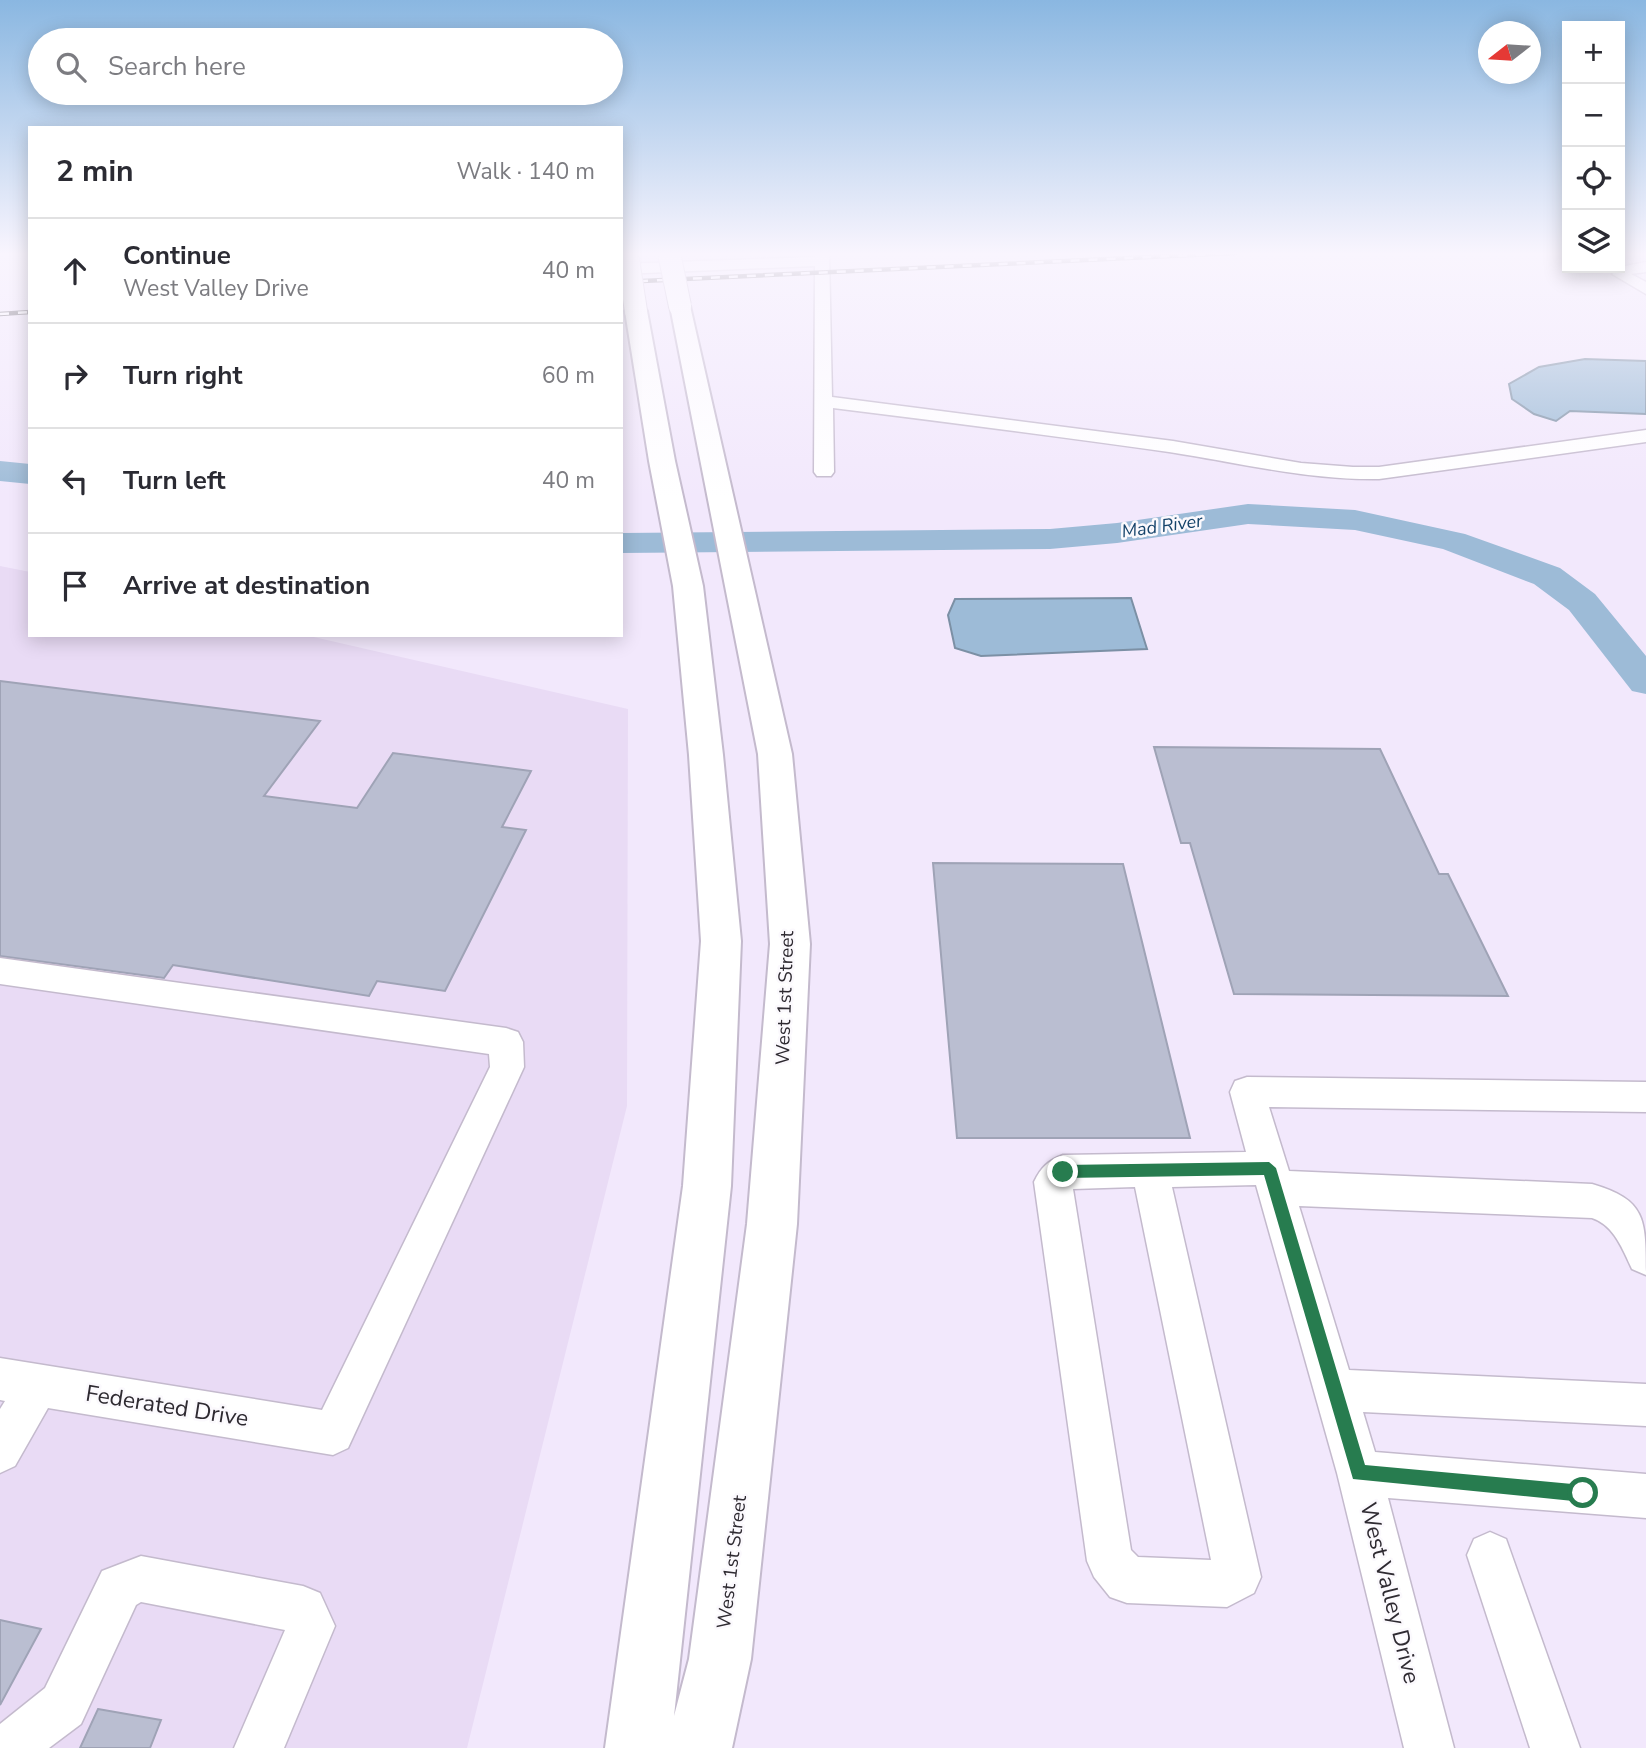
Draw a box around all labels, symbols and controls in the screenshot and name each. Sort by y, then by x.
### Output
north arrow [1478,21,1541,84]
map controls [1562,21,1625,273]
button: + [1562,21,1625,84]
search box [28,28,623,105]
icon: search [52,48,90,86]
text: Search here [108,49,246,84]
button: − [1562,84,1625,147]
button: locate [1562,147,1625,210]
text: 2 min [56,151,134,192]
text: Walk · 140 m [456,156,595,187]
button: layers [1562,210,1625,273]
text: Continue [123,238,231,273]
icon: ahead [56,252,94,290]
text: 40 m [542,255,595,286]
text: West Valley Drive [123,273,309,304]
icon: right [56,357,94,395]
text: Turn right [123,358,242,393]
text: 60 m [542,360,595,391]
icon: left [56,462,94,500]
text: Turn left [123,463,226,498]
text: 40 m [542,465,595,496]
water label: Mad River [1120,508,1205,544]
icon: arrive [56,567,94,605]
text: Arrive at destination [123,568,370,603]
street label: West 1st Street [770,930,800,1066]
route end [1047,1156,1078,1187]
street label: Federated Drive [83,1378,251,1434]
route start [1567,1477,1598,1508]
street label: West 1st Street [711,1493,753,1630]
street label: West Valley Drive [1352,1499,1428,1687]

